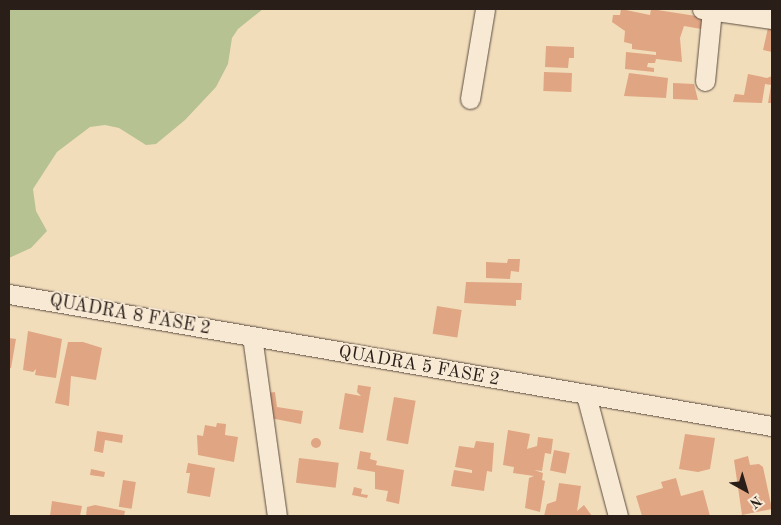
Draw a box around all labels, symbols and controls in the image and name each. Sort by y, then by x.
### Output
street label: QUADRA 8 FASE 2 [48,290,212,340]
street label: QUADRA 5 FASE 2 [337,341,501,391]
north arrow [721,465,771,515]
text: N [747,493,764,510]

